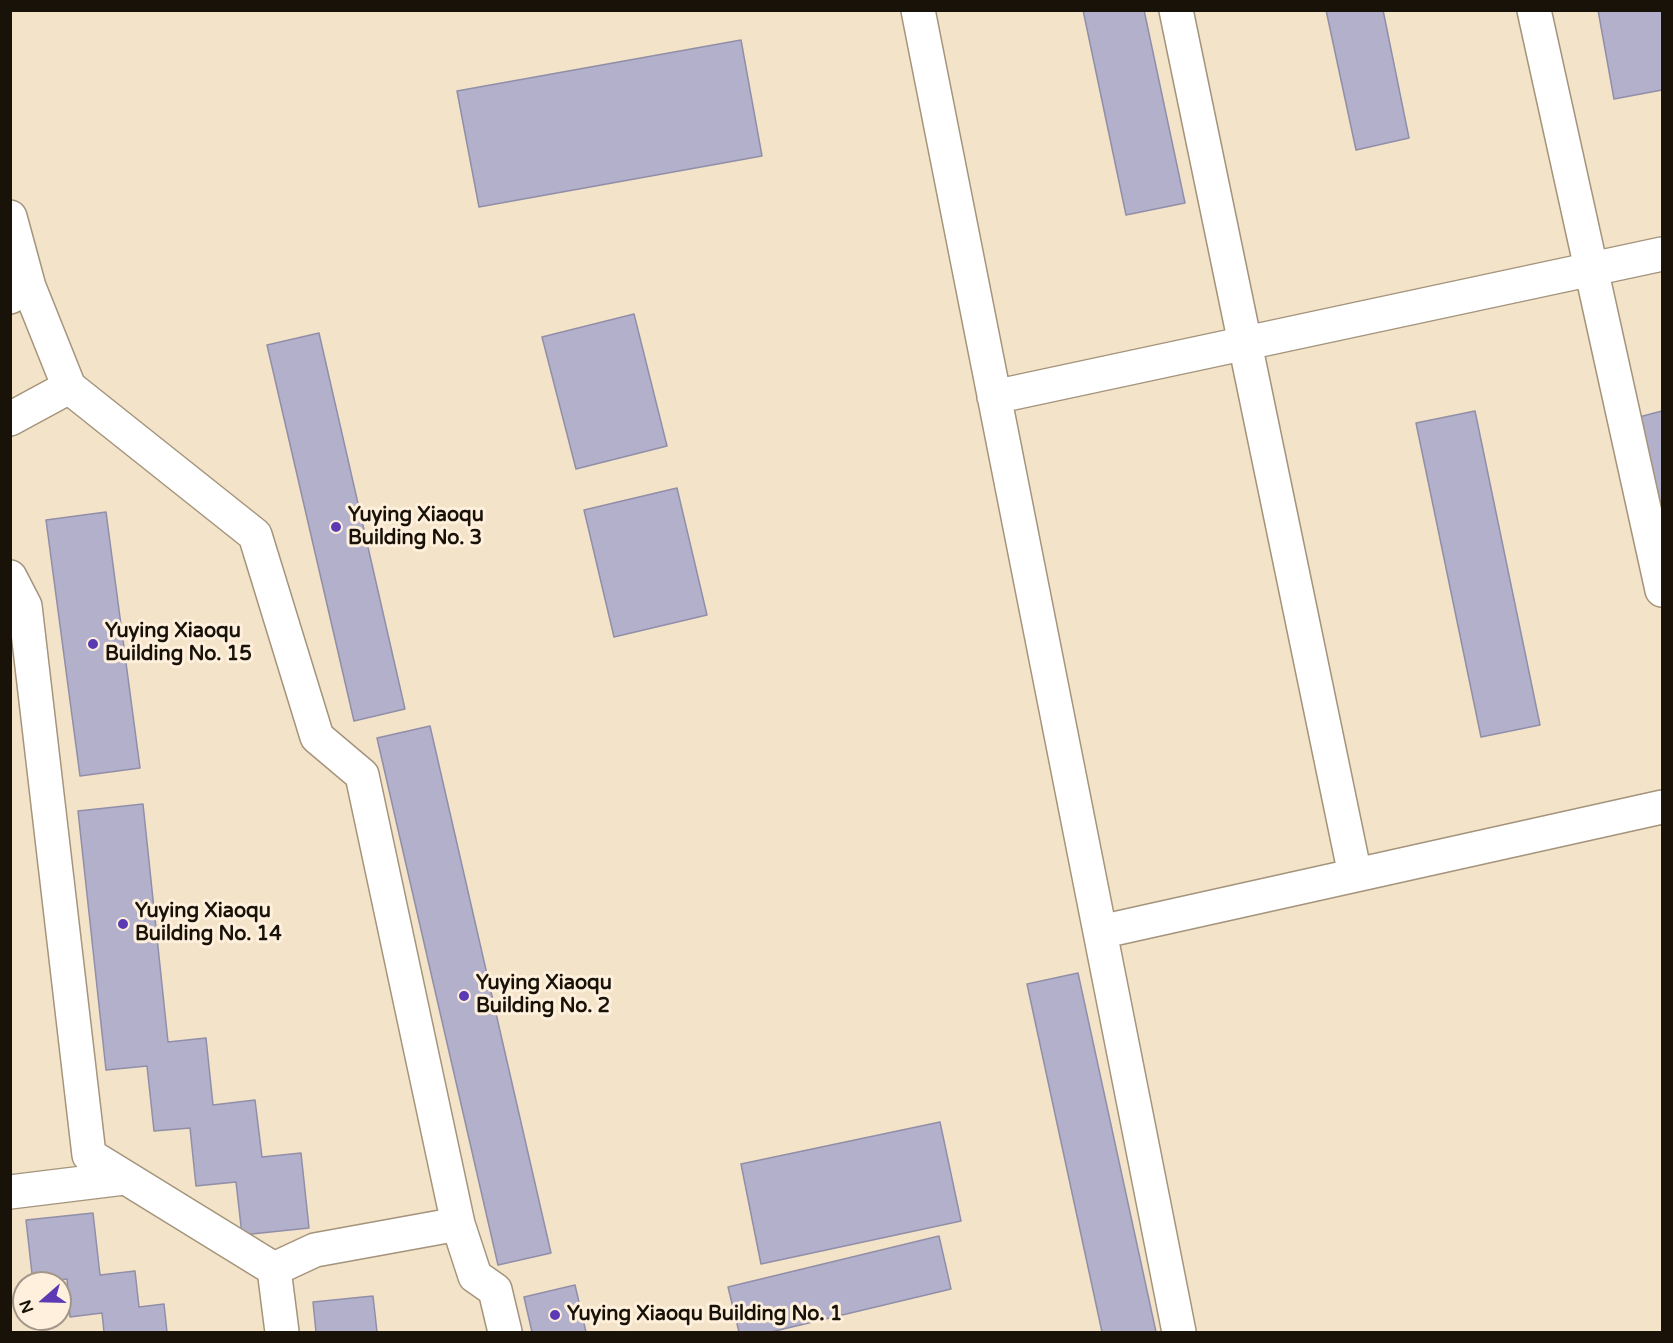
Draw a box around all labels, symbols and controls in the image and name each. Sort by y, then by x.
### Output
place label: Yuying Xiaoqu Building No. 3 [348,504,484,551]
marker: Yuying Xiaoqu Building No. 3 [329,520,343,534]
place label: Yuying Xiaoqu Building No. 15 [105,620,252,667]
marker: Yuying Xiaoqu Building No. 15 [86,637,100,651]
place label: Yuying Xiaoqu Building No. 14 [135,900,282,947]
marker: Yuying Xiaoqu Building No. 14 [116,917,130,931]
place label: Yuying Xiaoqu Building No. 2 [476,972,612,1019]
marker: Yuying Xiaoqu Building No. 2 [457,989,471,1003]
north arrow [12,1271,72,1331]
text: N [15,1297,39,1316]
place label: Yuying Xiaoqu Building No. 1 [567,1303,842,1327]
marker: Yuying Xiaoqu Building No. 1 [548,1308,562,1322]

